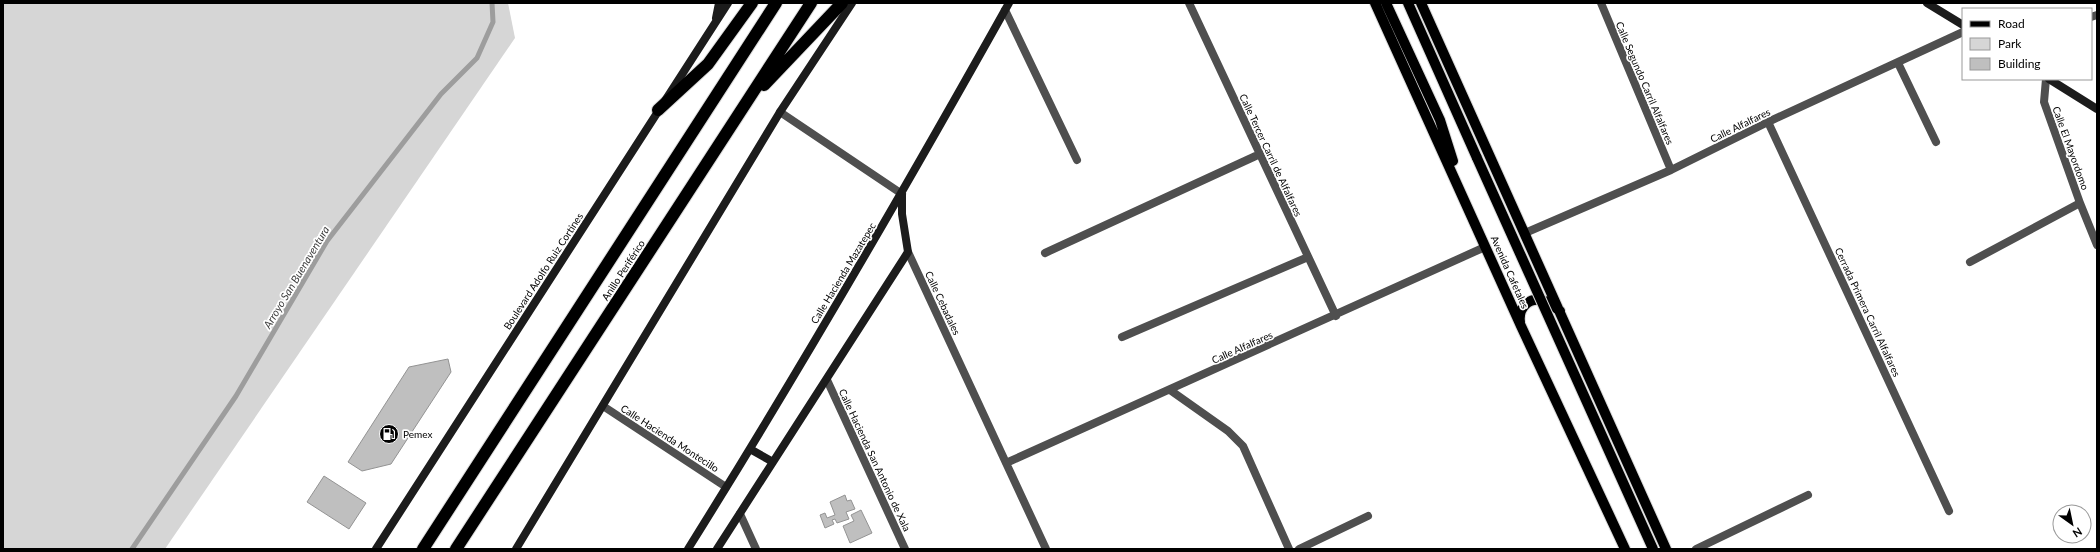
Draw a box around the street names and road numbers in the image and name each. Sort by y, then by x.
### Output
street label: Calle Segundo Carril Alfalfares [1614,20,1676,146]
street label: Calle Tercer Carril de Alfalfares [1237,92,1305,218]
street label: Calle Alfalfares [1708,105,1772,145]
street label: Calle El Mayordomo [2050,105,2092,192]
street label: Boulevard Adolfo Ruiz Cortines [501,210,585,332]
street label: Calle Hacienda Mazatepec [808,220,878,326]
street label: Avenida Cafetales [1489,234,1531,310]
street label: Anillo Periférico [599,237,647,303]
street label: Cerrada Primera Carril Alfalfares [1833,246,1903,378]
street label: Calle Cebadales [923,269,963,337]
street label: Calle Alfalfares [1210,328,1274,366]
street label: Calle Hacienda San Antonio de Xala [837,387,913,533]
street label: Calle Hacienda Montecillo [619,402,722,474]

